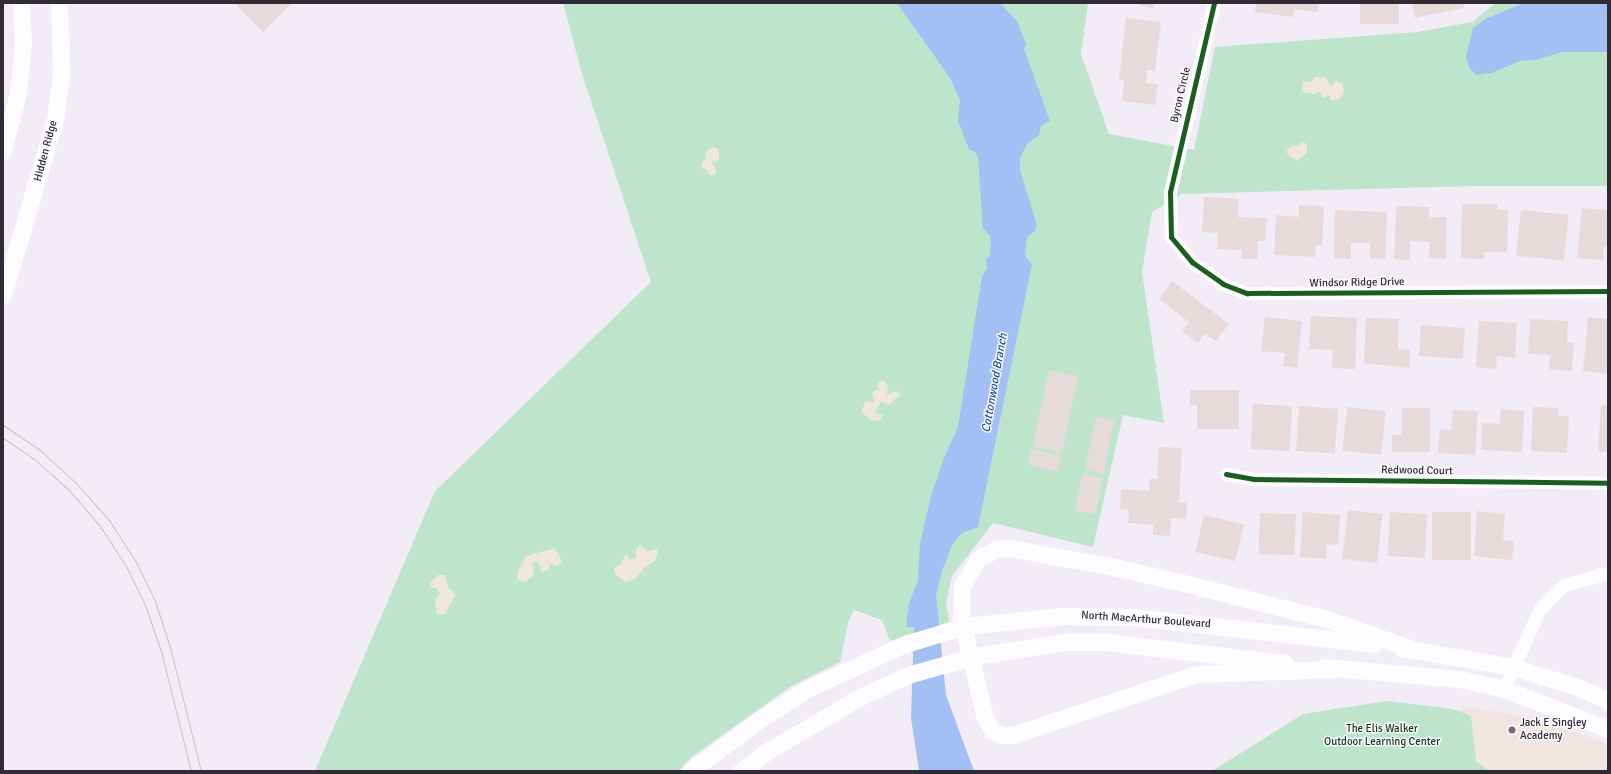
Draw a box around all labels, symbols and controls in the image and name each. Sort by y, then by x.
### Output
street label: Byron Circle [1168,66,1194,124]
street label: Hidden Ridge [32,119,60,183]
street label: Windsor Ridge Drive [1309,276,1405,290]
water label: Cottonwood Branch [979,332,1011,434]
street label: Redwood Court [1381,464,1453,478]
street label: North MacArthur Boulevard [1081,609,1211,631]
place label: Jack E Singley Academy [1520,717,1586,743]
park label: The Elis Walker Outdoor Learning Center [1324,723,1440,749]
marker: Jack E Singley Academy [1507,725,1517,735]

